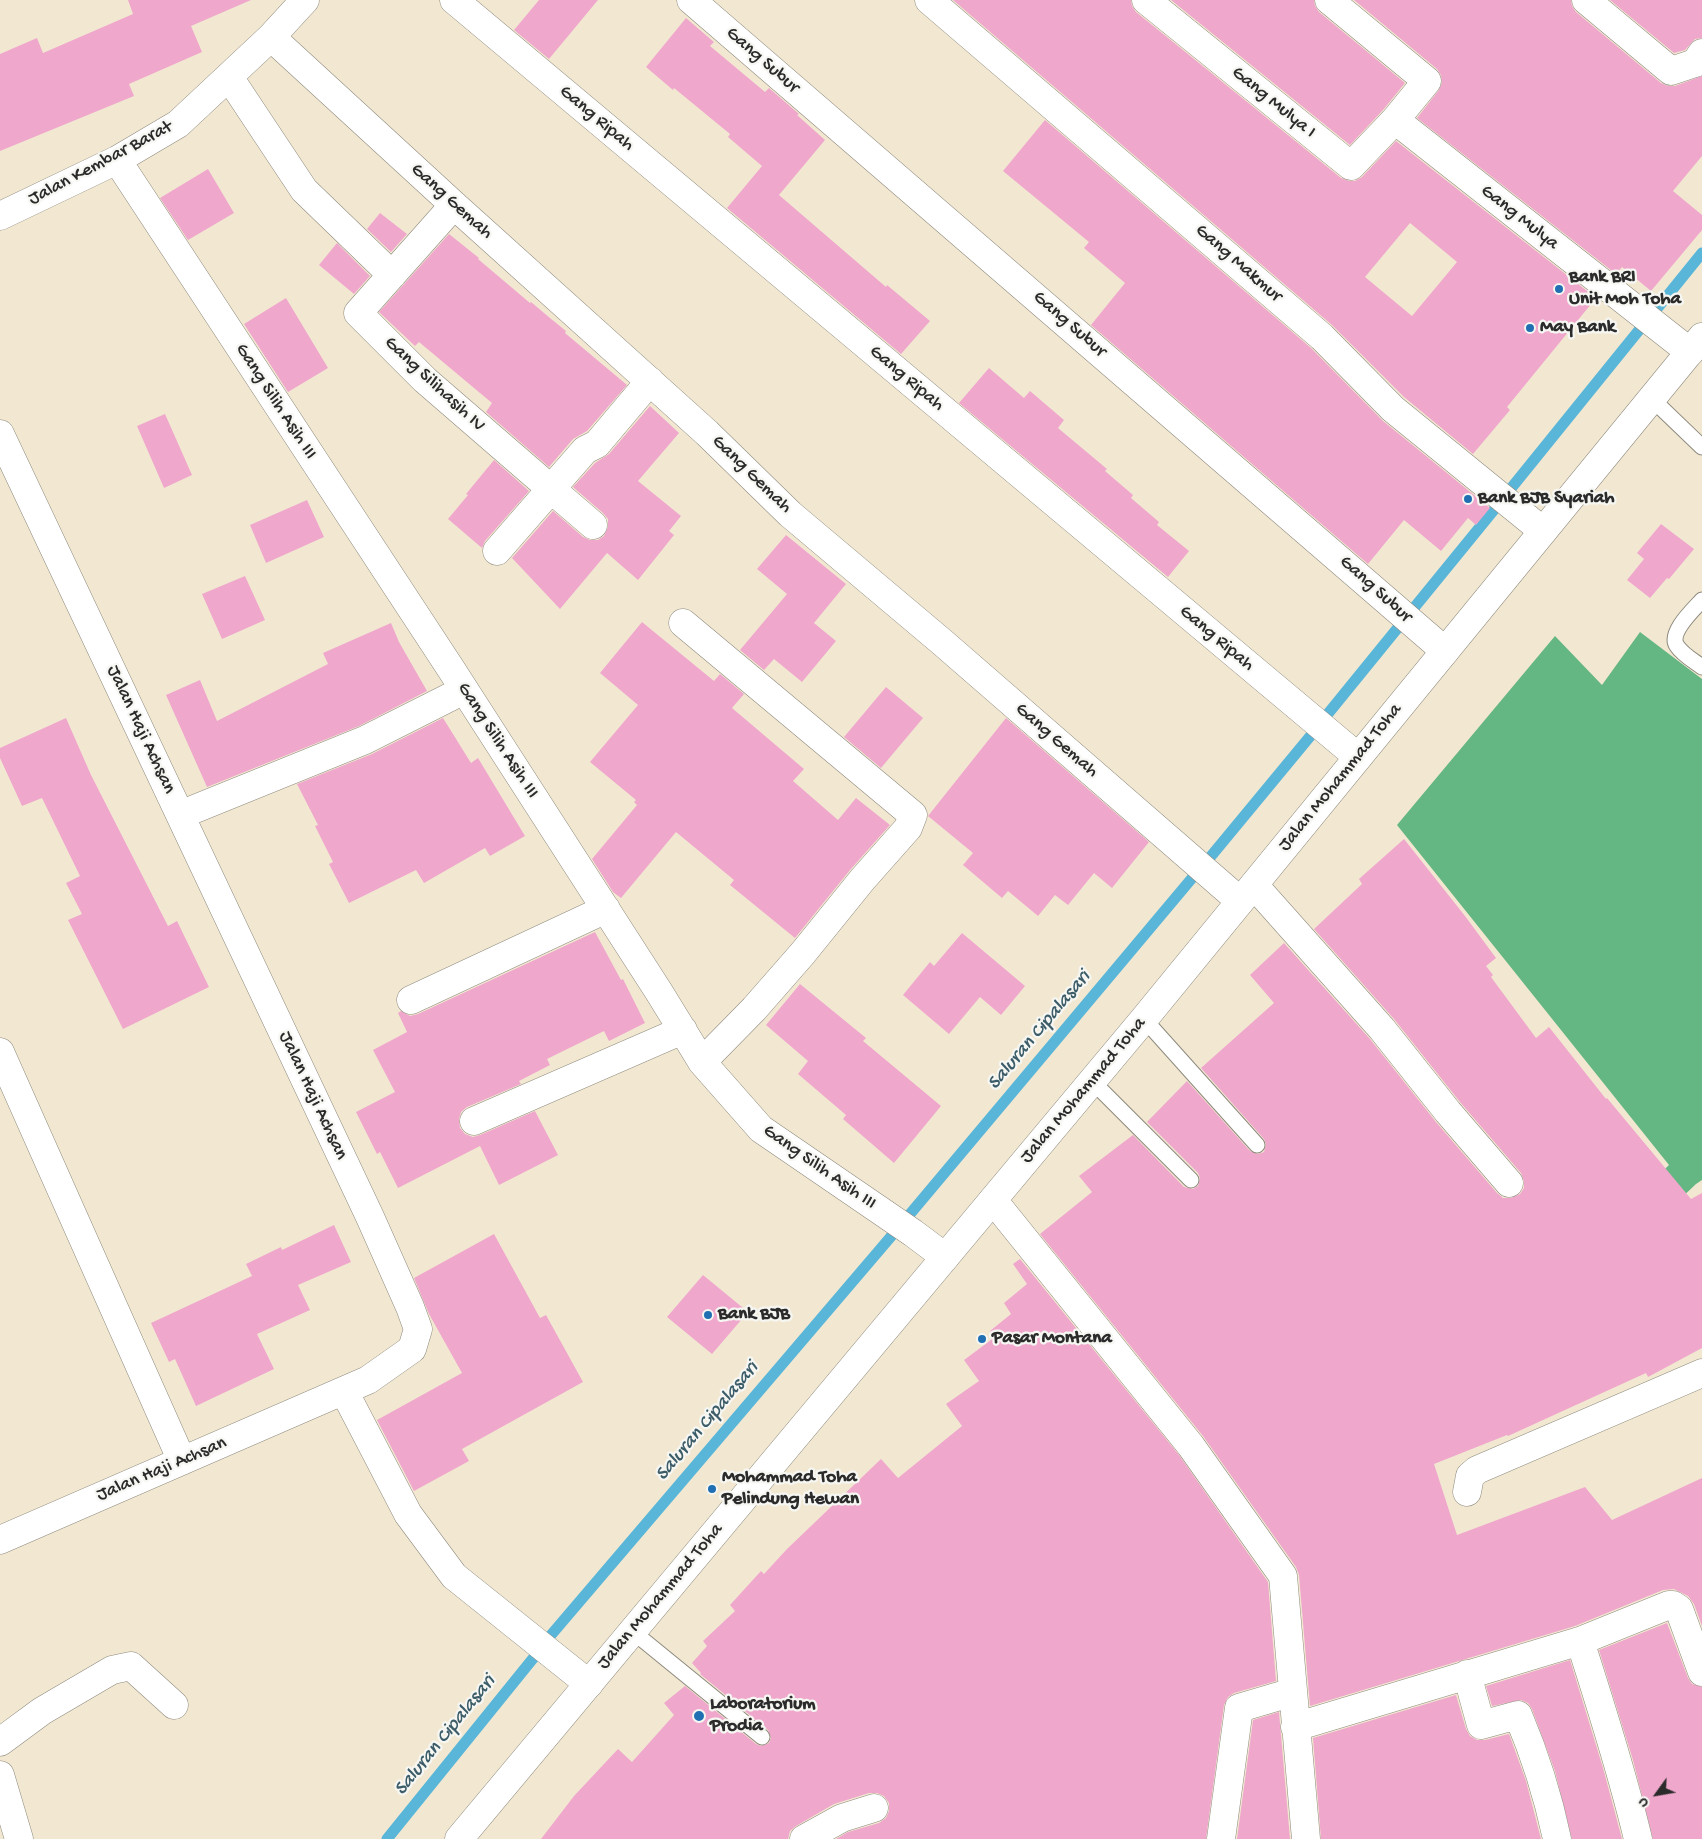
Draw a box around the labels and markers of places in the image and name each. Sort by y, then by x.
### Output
place label: Bank BRI Unit Moh Toha [1569,267,1681,311]
marker: Bank BRI Unit Moh Toha [1553,283,1565,295]
place label: May Bank [1540,317,1615,339]
marker: May Bank [1524,322,1536,334]
place label: Bank BJB Syariah [1478,488,1615,510]
marker: Bank BJB Syariah [1462,493,1474,505]
place label: Bank BJB [718,1304,790,1326]
marker: Bank BJB [702,1309,714,1321]
place label: Pasar Montana [992,1328,1112,1350]
marker: Pasar Montana [976,1333,988,1345]
place label: Mohammad Toha Pelindung Hewan [722,1467,859,1511]
marker: Mohammad Toha Pelindung Hewan [706,1483,718,1495]
place label: Laboratorium Prodia [710,1694,816,1738]
marker: Laboratorium Prodia [692,1709,706,1723]

